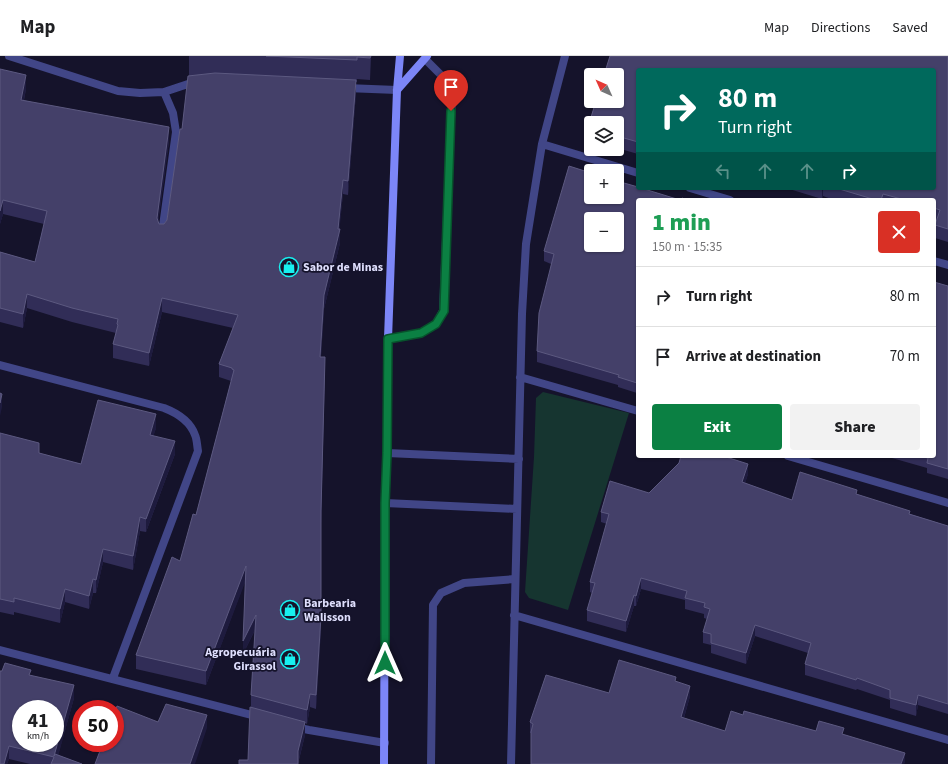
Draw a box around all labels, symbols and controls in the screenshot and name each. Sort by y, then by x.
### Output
text: Map [20,14,55,41]
text: Map [764,18,789,38]
text: Directions [811,18,870,38]
text: Saved [892,18,928,38]
north arrow [584,68,624,108]
map controls [584,68,624,252]
pin [434,70,468,111]
icon: arrive [440,76,462,98]
text: 80 m [718,78,777,118]
icon: right [652,84,704,136]
text: Turn right [718,115,792,140]
button: layers [584,116,624,156]
icon: left [712,160,734,182]
icon: ahead [754,160,776,182]
icon: ahead [796,160,818,182]
icon: right [838,160,860,182]
button: + [584,164,624,204]
text: 1 min [652,205,711,240]
button: close [878,211,920,253]
button: − [584,212,624,252]
text: 150 m · 15:35 [652,238,722,256]
shop icon: Sabor de Minas [278,256,300,278]
place label: Sabor de Minas [303,259,383,276]
icon: right [652,286,674,308]
text: Turn right [686,286,752,307]
text: 80 m [890,286,920,307]
icon: arrive [652,346,674,368]
text: Arrive at destination [686,346,821,367]
text: 70 m [890,346,920,367]
button: Exit [652,404,782,450]
button: Share [790,404,920,450]
place label: Barbearia Walisson [304,595,356,626]
shop icon: Barbearia Walisson [279,599,301,621]
position arrow [364,642,406,684]
place label: Agropecuária Girassol [204,644,277,675]
shop icon: Agropecuária Girassol [279,648,301,670]
speed limit sign: 50 [72,700,124,752]
text: 41 [27,707,49,735]
text: km/h [27,729,49,743]

